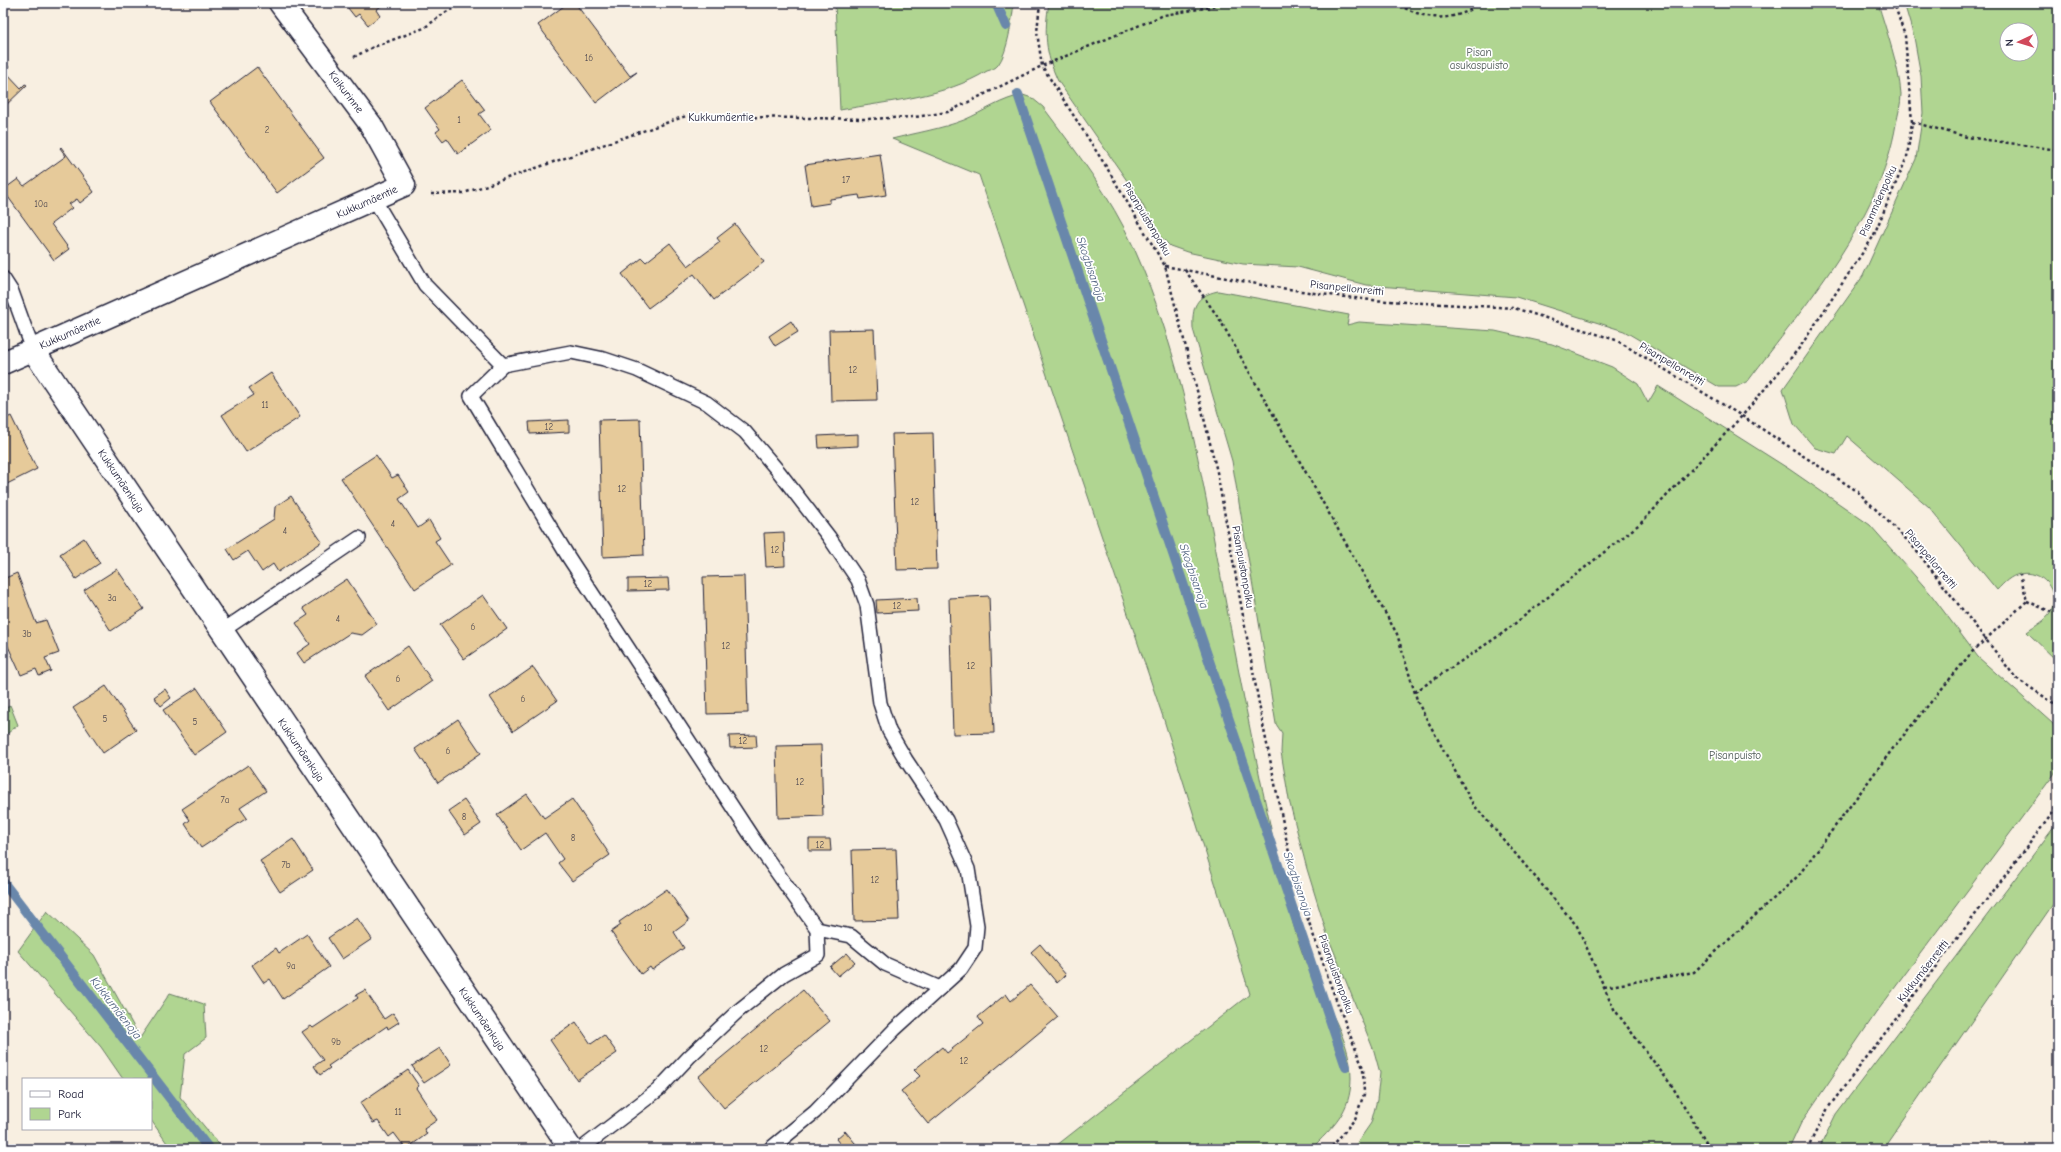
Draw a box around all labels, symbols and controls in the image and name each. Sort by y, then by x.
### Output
north arrow [1999,22,2039,62]
text: N [2003,39,2016,47]
park label: Pisan asukaspuisto [1450,46,1508,72]
house number: 16 [585,53,593,63]
street label: Kaikurinne [326,68,366,116]
street label: Kukkumäentie [688,111,754,124]
house number: 1 [457,115,461,125]
house number: 2 [265,125,270,135]
street label: Pisanmäenpolku [1857,163,1899,239]
house number: 17 [842,175,851,185]
street label: Pisanpuistonpolku [1120,180,1174,258]
street label: Kukkumäentie [334,183,400,221]
house number: 10a [34,199,48,209]
water label: Skogbisanoja [1073,235,1109,303]
street label: Pisanpellonreitti [1310,278,1384,298]
street label: Kukkumäentie [37,314,103,352]
street label: Pisanpellonreitti [1637,339,1707,389]
house number: 12 [849,365,857,375]
house number: 11 [261,400,269,410]
house number: 12 [545,422,553,432]
street label: Kukkumäenkuja [95,447,147,515]
house number: 12 [618,484,626,494]
house number: 12 [911,497,919,507]
house number: 4 [391,519,395,529]
street label: Pisanpuistonpolku [1229,525,1257,609]
house number: 4 [283,526,287,536]
street label: Pisanpellonreitti [1902,526,1960,592]
water label: Skogbisanoja [1176,542,1212,610]
house number: 12 [771,545,779,555]
house number: 12 [644,579,652,589]
house number: 3a [107,593,117,603]
house number: 12 [893,601,901,611]
house number: 4 [336,614,340,624]
house number: 6 [471,622,476,632]
house number: 3b [22,629,32,639]
house number: 12 [722,641,730,651]
house number: 12 [967,661,975,671]
house number: 6 [396,674,401,684]
house number: 6 [521,694,526,704]
house number: 5 [103,714,108,724]
street label: Kukkumäenkuja [275,716,327,784]
house number: 5 [193,717,198,727]
house number: 12 [739,736,747,746]
house number: 6 [446,746,451,756]
park label: Pisanpuisto [1709,749,1761,762]
house number: 12 [796,777,804,787]
house number: 7a [221,795,229,805]
house number: 8 [462,812,467,822]
house number: 8 [571,833,576,843]
house number: 12 [816,840,824,850]
water label: Skogbisanoja [1280,850,1316,918]
house number: 7b [281,860,291,870]
house number: 12 [871,875,879,885]
house number: 10 [643,923,653,933]
street label: Pisanpuistonpolku [1316,933,1356,1015]
street label: Kukkumäenreitti [1895,937,1951,1005]
house number: 9a [286,961,296,971]
water label: Kukkumäenoja [87,974,145,1042]
street label: Kukkumäenkuja [456,985,508,1053]
house number: 9b [331,1037,341,1047]
house number: 12 [760,1044,768,1054]
house number: 12 [960,1056,968,1066]
legend [22,1078,152,1130]
text: Road [58,1087,84,1101]
text: Park [58,1107,81,1121]
house number: 11 [394,1107,402,1117]

